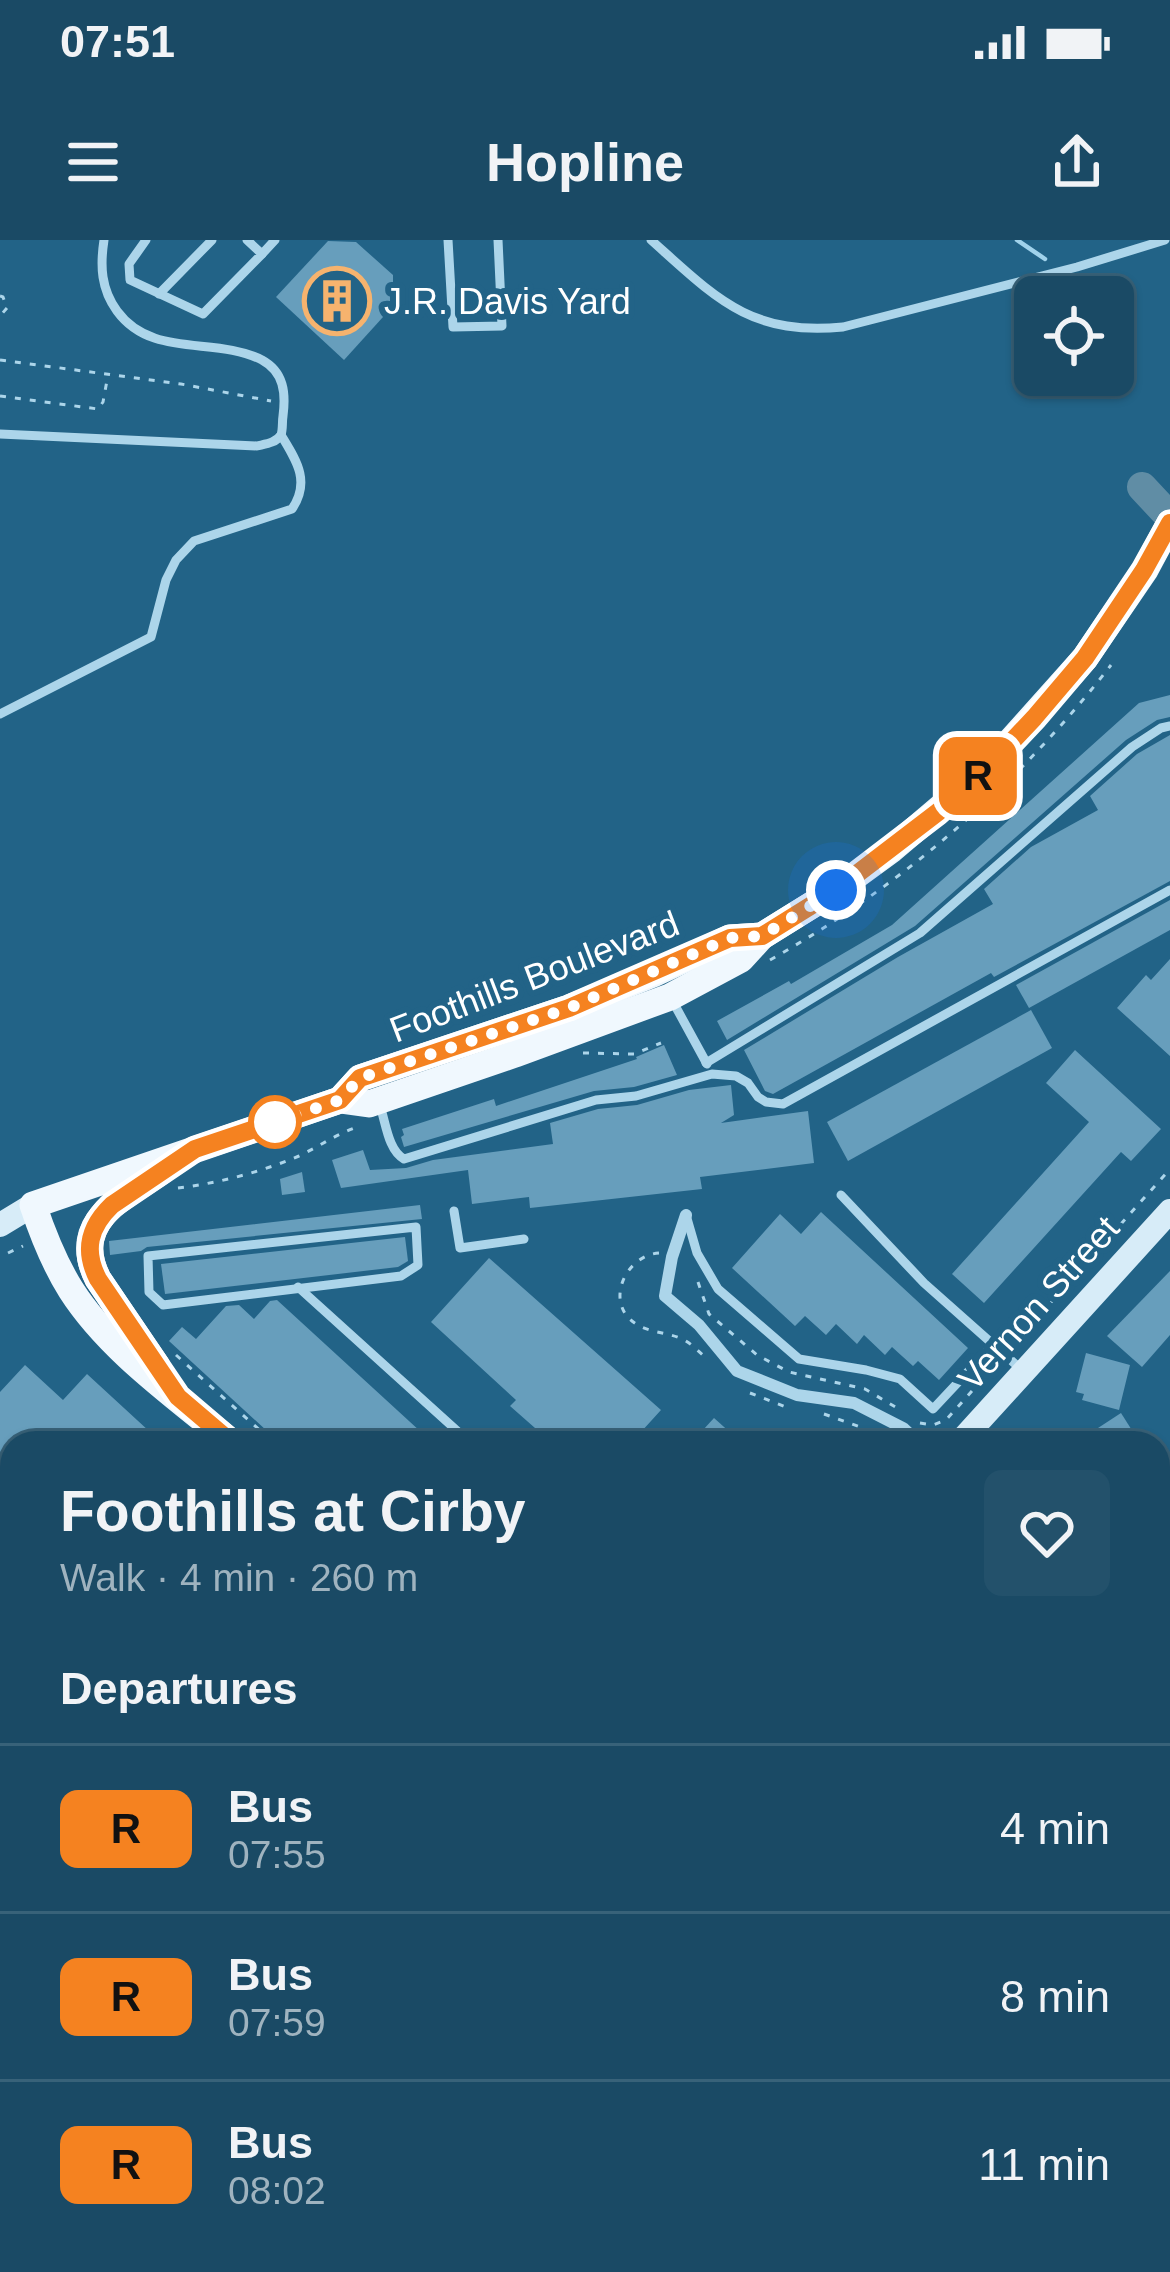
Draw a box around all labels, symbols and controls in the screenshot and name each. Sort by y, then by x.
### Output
text: 07:51 [60,16,175,67]
icon: menu [60,129,126,195]
icon: share [1044,129,1110,195]
text: Hopline [486,132,684,192]
building icon: J.R. Davis Yard [302,266,372,336]
map controls [1014,276,1134,396]
button: locate [1014,276,1134,396]
place label: J.R. Davis Yard [384,281,631,322]
line badge: R [939,737,1017,815]
text: R [963,752,993,799]
your location [806,860,866,920]
street label: Foothills Boulevard [384,902,684,1050]
unlabelled marker [250,1097,300,1147]
street label: Vernon Street [949,1208,1127,1399]
button: heart [984,1470,1110,1596]
text: Foothills at Cirby [60,1479,526,1543]
text: Walk · 4 min · 260 m [60,1556,418,1599]
text: Departures [60,1663,298,1714]
text: Bus [228,1781,313,1832]
text: 4 min [1000,1803,1110,1854]
text: R [111,1805,141,1852]
text: 07:55 [228,1833,326,1876]
text: Bus [228,1949,313,2000]
text: 8 min [1000,1971,1110,2022]
text: R [111,1973,141,2020]
text: 07:59 [228,2001,326,2044]
text: Bus [228,2117,313,2168]
text: 11 min [978,2139,1110,2190]
text: R [111,2141,141,2188]
text: 08:02 [228,2169,326,2212]

